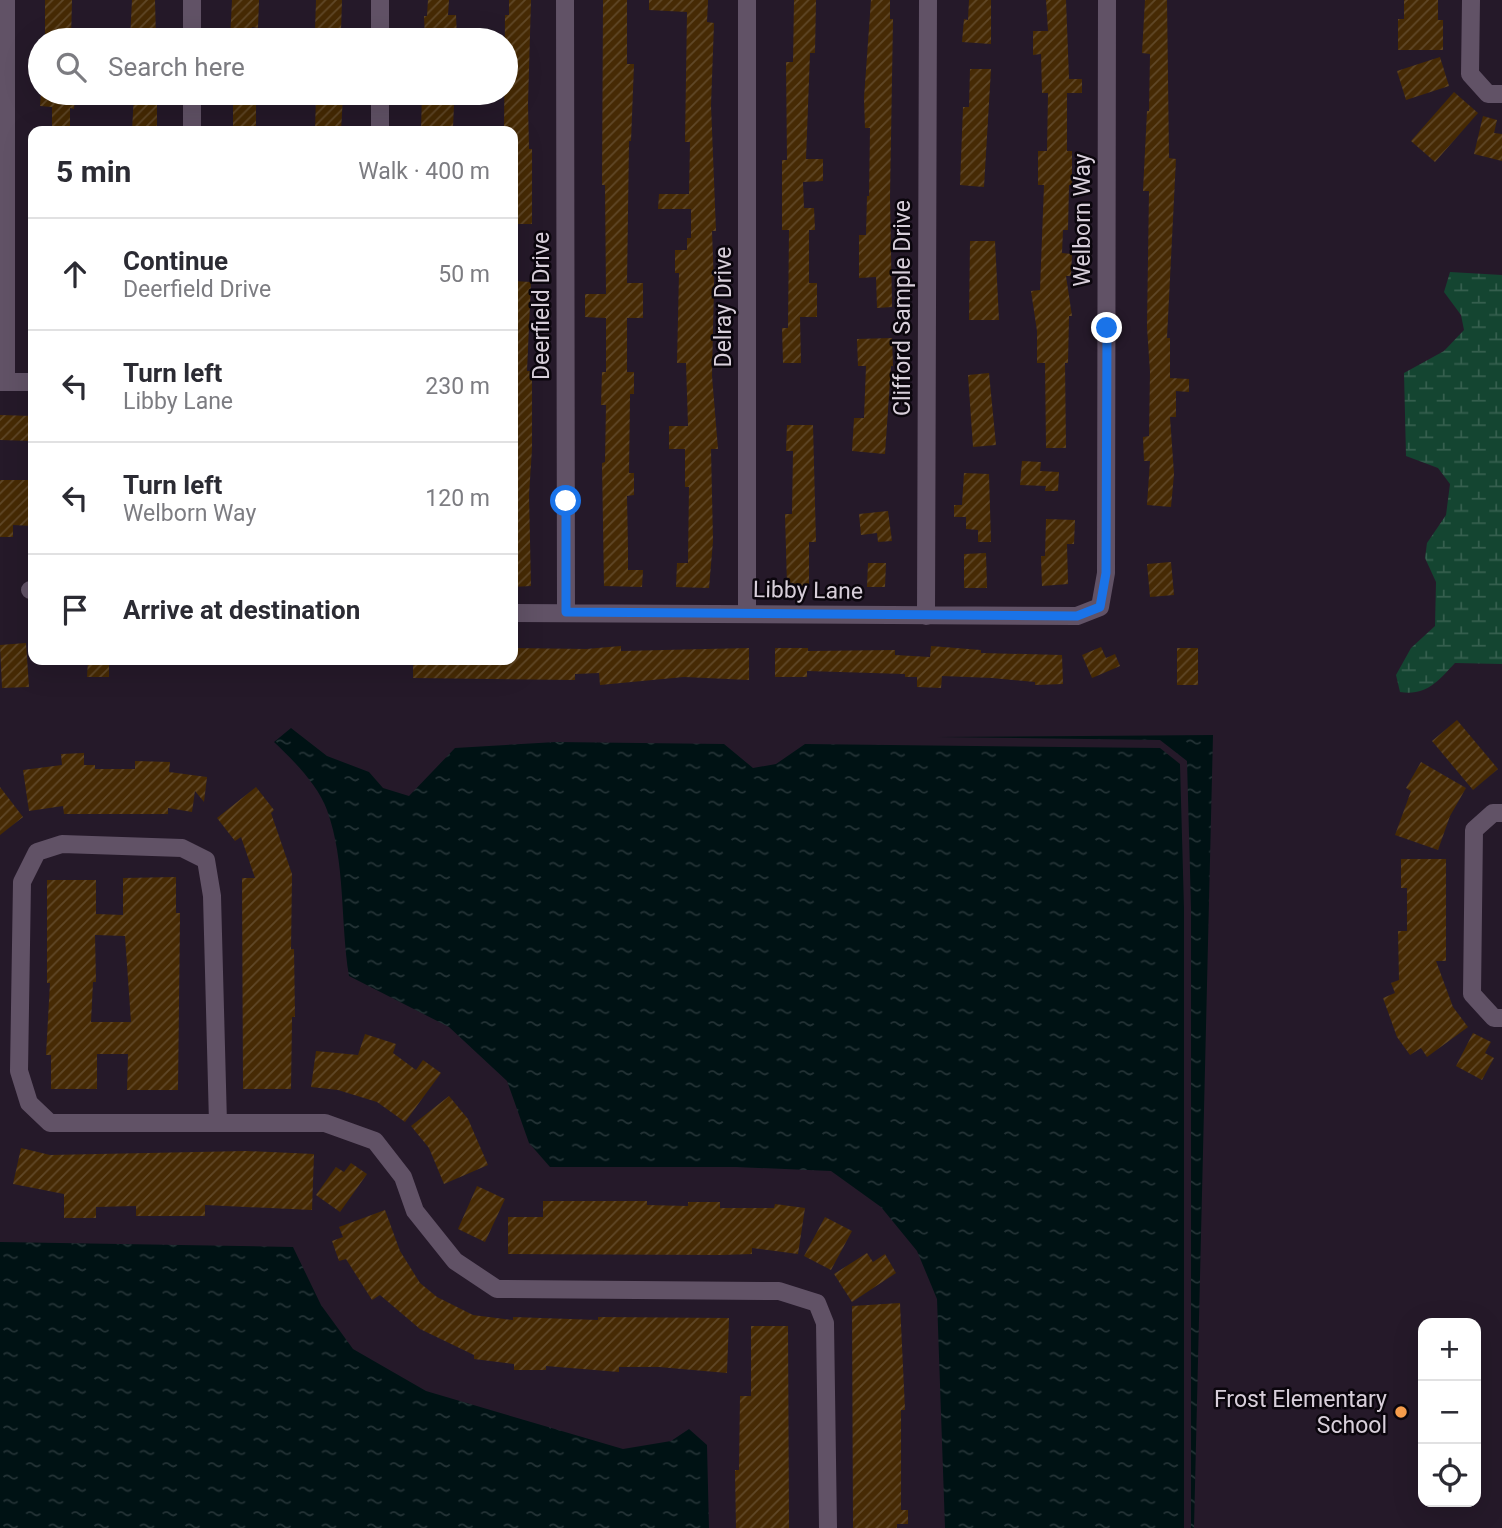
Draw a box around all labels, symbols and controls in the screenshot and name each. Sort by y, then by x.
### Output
search box [28,28,518,105]
icon: search [52,48,90,86]
text: Search here [108,52,245,82]
street label: Welborn Way [1069,153,1096,287]
text: 5 min [56,154,131,189]
text: Walk · 400 m [358,158,490,185]
street label: Clifford Sample Drive [889,200,916,416]
street label: Deerfield Drive [528,232,555,380]
text: Continue [123,246,228,276]
street label: Delray Drive [710,247,737,367]
icon: ahead [56,255,94,293]
text: 50 m [438,261,490,288]
text: Deerfield Drive [123,276,271,303]
route end [1091,312,1122,343]
text: Turn left [123,358,222,388]
icon: left [56,367,94,405]
text: 230 m [425,373,490,400]
text: Libby Lane [123,388,233,415]
text: Turn left [123,470,222,500]
icon: left [56,479,94,517]
text: 120 m [425,485,490,512]
route start [550,485,581,516]
text: Welborn Way [123,500,256,527]
street label: Libby Lane [753,576,863,605]
icon: arrive [56,591,94,629]
text: Arrive at destination [123,595,360,625]
map controls [1418,1318,1481,1507]
button: + [1418,1318,1481,1381]
button: − [1418,1381,1481,1444]
place label: Frost Elementary School [1214,1386,1387,1439]
marker: Frost Elementary School [1393,1404,1409,1420]
button: locate [1418,1444,1481,1507]

